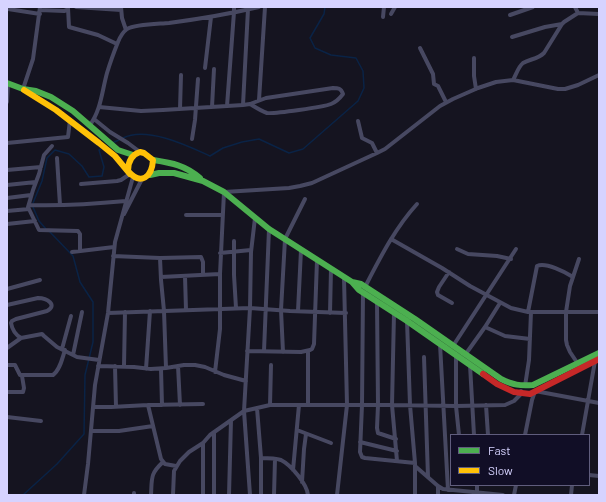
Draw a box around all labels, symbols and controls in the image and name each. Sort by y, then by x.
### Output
legend [450,434,590,486]
text: Fast [488,443,511,457]
text: Slow [488,463,513,477]

